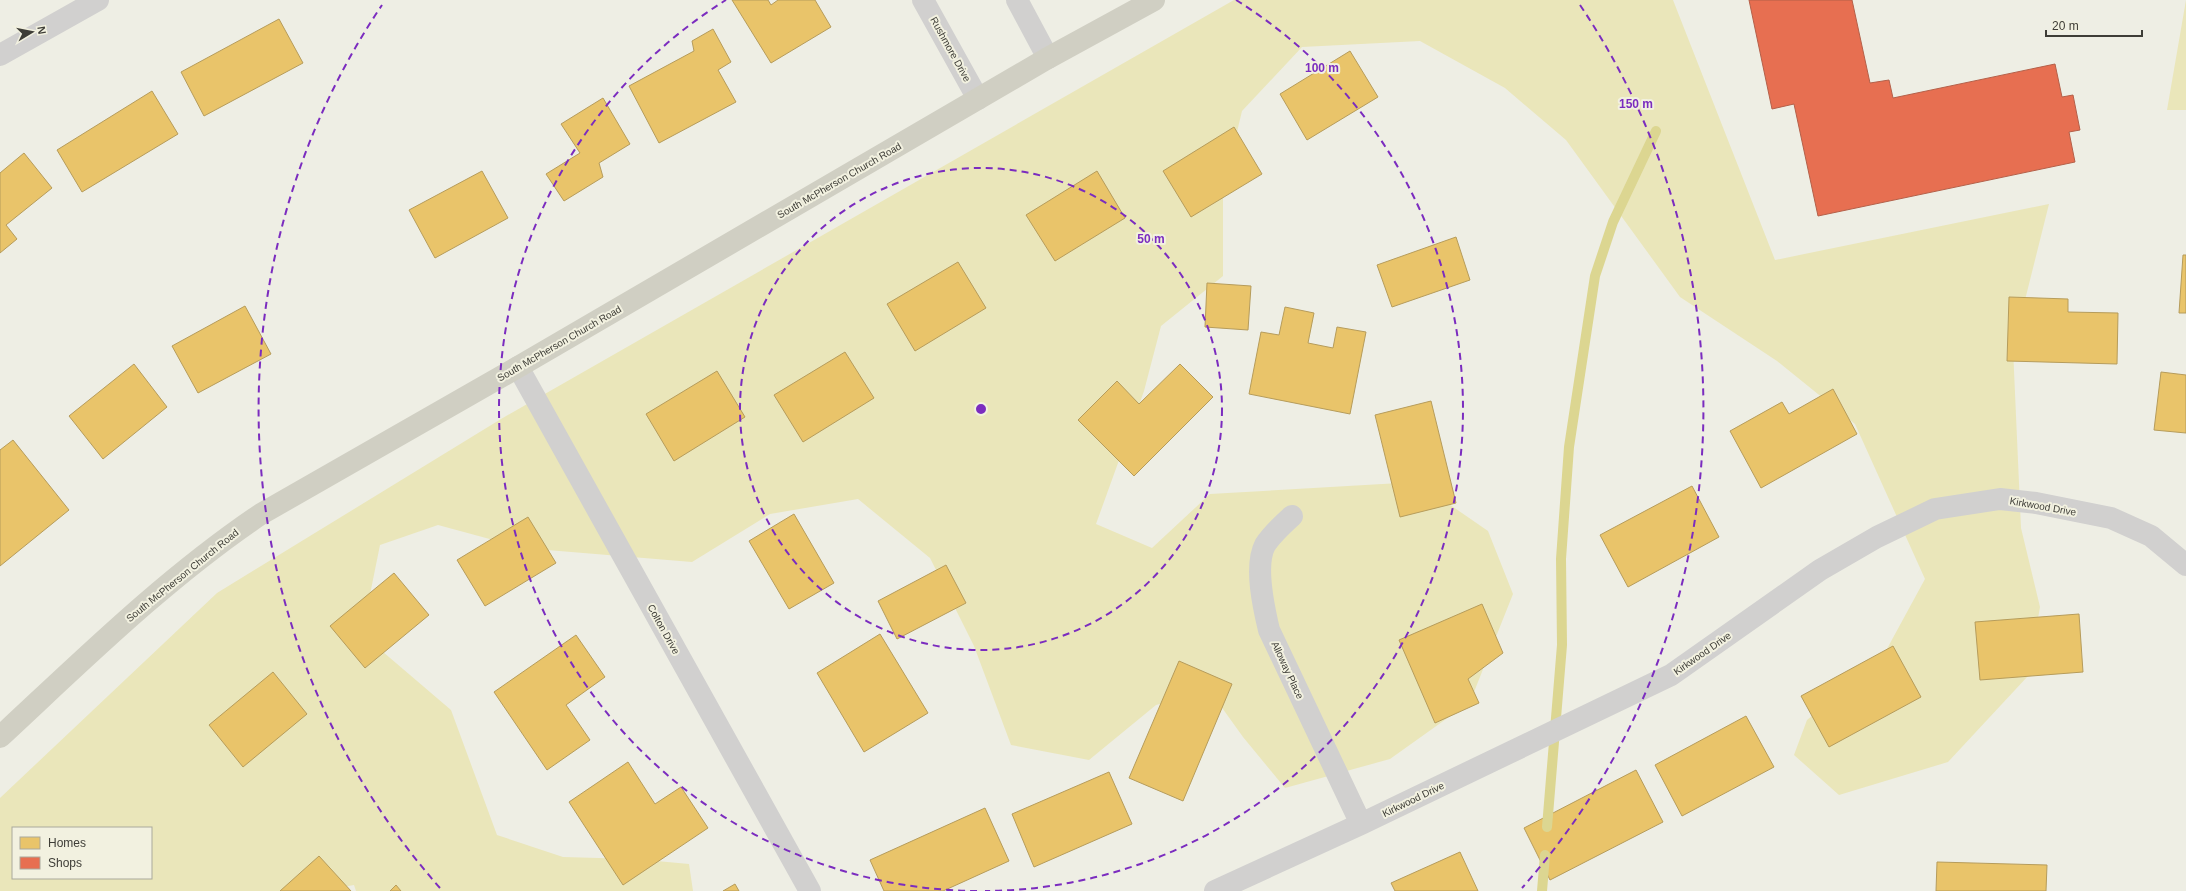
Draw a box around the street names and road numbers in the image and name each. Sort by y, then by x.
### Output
street label: Rushmore Drive [928,15,973,84]
street label: South McPherson Church Road [775,140,903,220]
street label: South McPherson Church Road [495,303,623,383]
street label: Kirkwood Drive [2009,495,2077,518]
street label: South McPherson Church Road [124,527,241,624]
street label: Colton Drive [645,603,682,656]
street label: Kirkwood Drive [1672,629,1733,677]
street label: Alloway Place [1269,640,1306,701]
street label: Kirkwood Drive [1381,780,1446,819]

